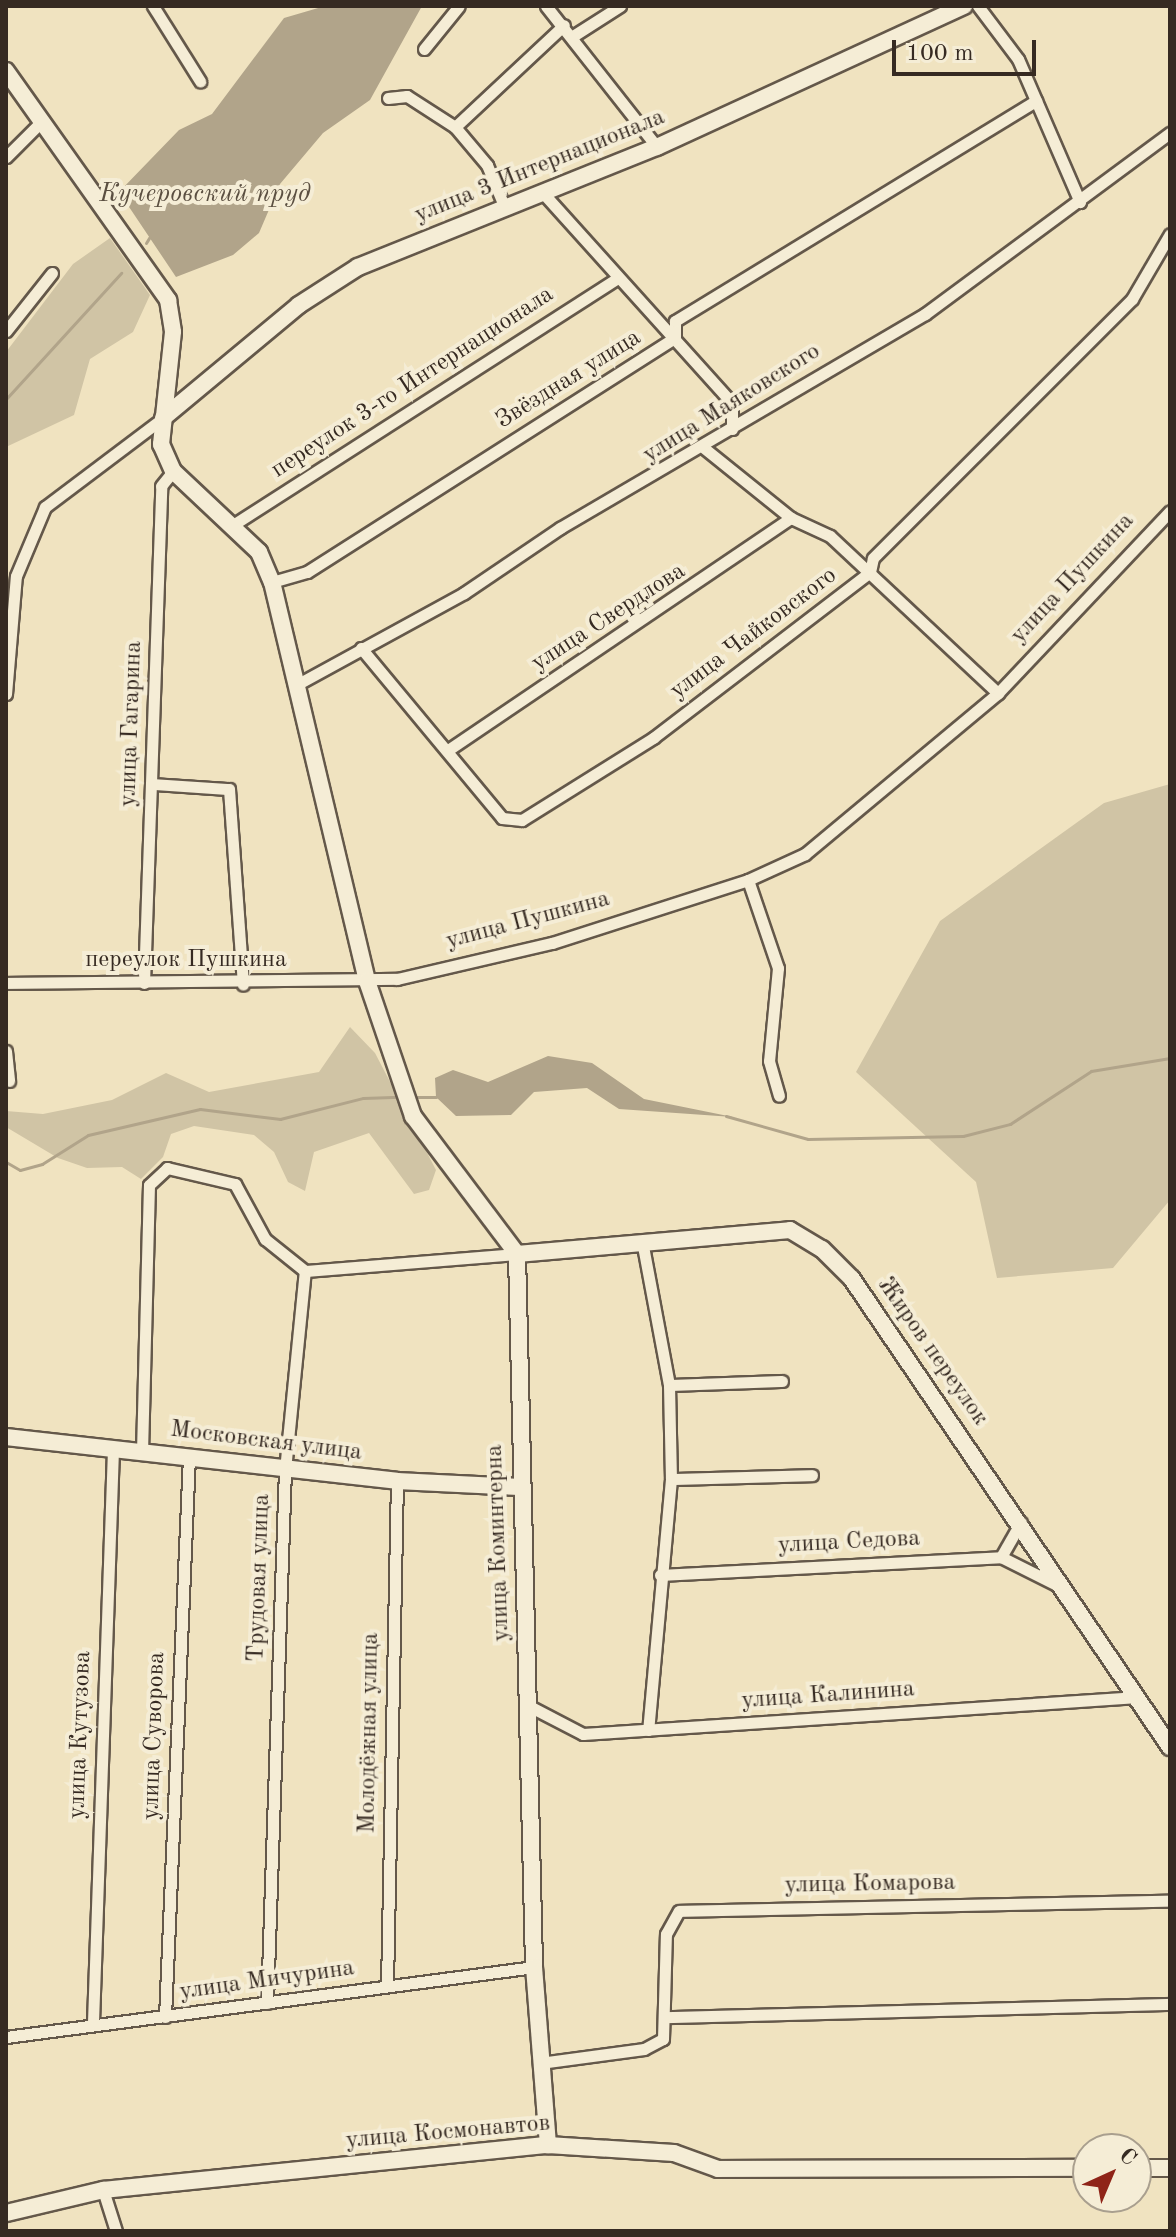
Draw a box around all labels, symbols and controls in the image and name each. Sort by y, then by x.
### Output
scale bar [896,24,1040,74]
text: 100 m [906,42,974,66]
street label: улица 3 Интернационала [411,104,669,230]
water label: Кучеровский пруд [99,179,311,211]
street label: переулок 3-го Интернационала [266,281,560,485]
street label: Звёздная улица [491,324,647,436]
street label: улица Маяковского [638,338,826,470]
street label: улица Пушкина [1005,508,1141,650]
street label: улица Свердлова [527,558,691,678]
street label: улица Чайковского [665,562,843,706]
street label: улица Гагарина [115,640,149,808]
street label: улица Пушкина [443,885,613,957]
street label: переулок Пушкина [85,947,287,975]
street label: Жиров переулок [870,1272,994,1432]
street label: Московская улица [169,1416,363,1468]
street label: улица Коминтерна [481,1444,517,1642]
street label: Трудовая улица [243,1493,277,1663]
street label: улица Седова [777,1525,921,1561]
street label: Молодёжная улица [354,1632,386,1834]
street label: улица Кутузова [64,1651,98,1819]
street label: улица Суворова [138,1652,172,1820]
street label: улица Калинина [740,1676,916,1716]
street label: улица Комарова [784,1869,956,1901]
street label: улица Мичурина [178,1954,356,2008]
street label: улица Космонавтов [345,2110,551,2156]
north arrow [1072,2133,1152,2213]
text: С [1114,2144,1140,2170]

